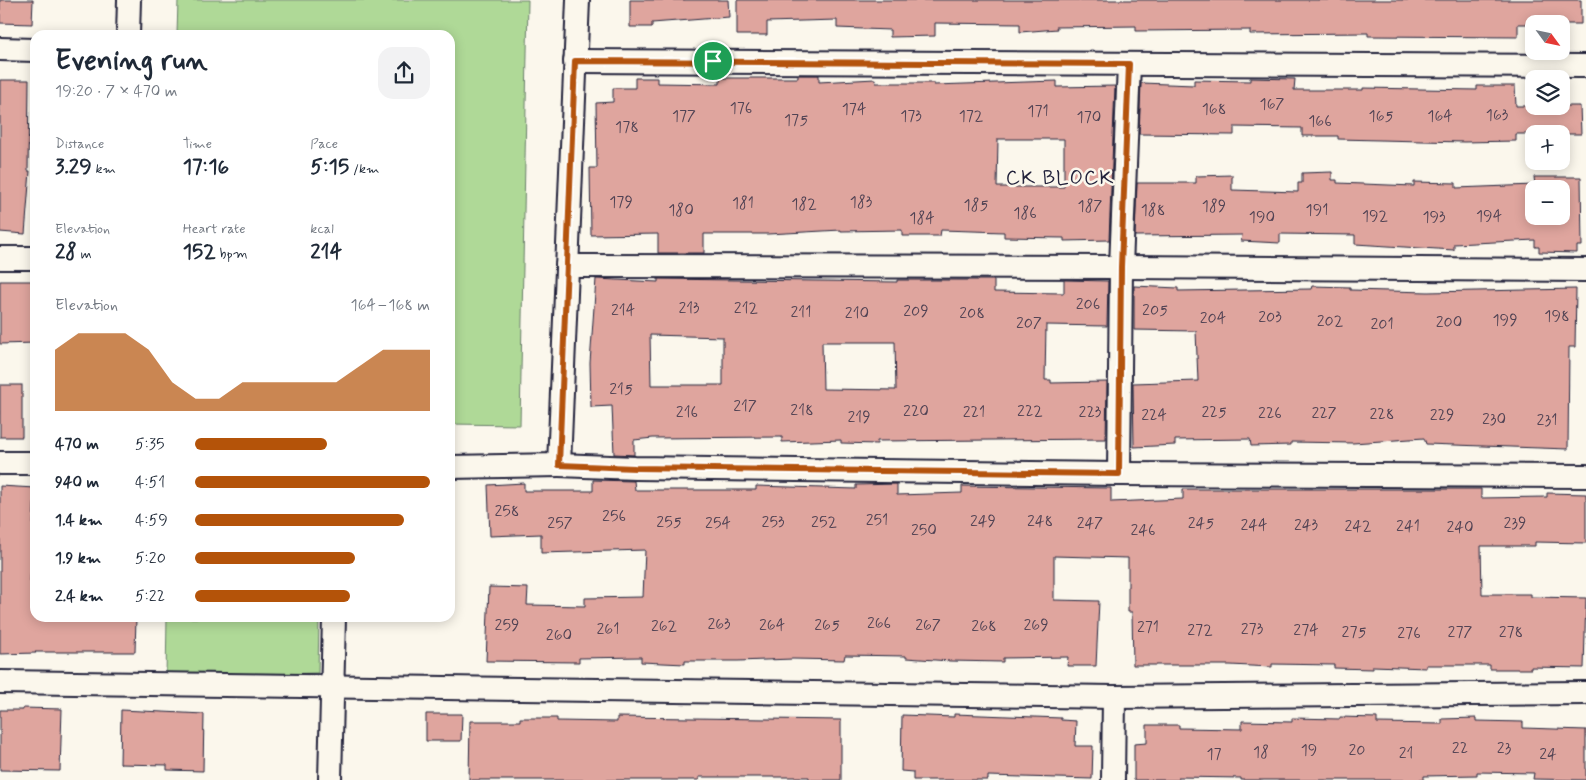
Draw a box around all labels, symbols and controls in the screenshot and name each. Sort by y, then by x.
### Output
north arrow [1525,15,1570,60]
map controls [1525,15,1570,225]
pin [692,40,734,82]
text: Evening run [55,43,208,80]
button: share [378,47,430,99]
icon: arrive [699,47,727,75]
button: layers [1525,70,1570,115]
text: 19:20 · 7 × 470 m [55,81,177,102]
house number: 167 [1260,94,1285,115]
house number: 176 [730,98,752,119]
house number: 174 [842,99,866,120]
house number: 168 [1202,99,1226,120]
house number: 171 [1027,101,1049,122]
house number: 163 [1486,105,1509,126]
house number: 177 [672,106,696,127]
house number: 173 [900,106,922,127]
house number: 172 [959,106,984,127]
house number: 165 [1369,106,1394,127]
house number: 164 [1427,106,1453,127]
house number: 170 [1077,107,1101,128]
house number: 175 [784,110,808,131]
house number: 166 [1308,111,1332,132]
house number: 178 [615,117,639,138]
button: + [1525,125,1570,170]
text: Distance [55,135,104,153]
text: Time [183,135,212,153]
text: Pace [310,135,338,153]
text: 3.29 [55,153,92,181]
text: 17:16 [183,153,229,181]
text: 5:15 [310,153,349,181]
text: km [92,160,116,178]
text: /km [349,160,379,178]
district label: CK BLOCK [1006,165,1114,192]
button: − [1525,180,1570,225]
house number: 179 [609,192,633,213]
house number: 183 [850,192,873,213]
house number: 181 [732,193,754,214]
house number: 182 [791,194,817,215]
house number: 185 [964,195,989,216]
house number: 187 [1078,196,1102,217]
house number: 189 [1202,196,1226,217]
house number: 180 [668,200,694,221]
house number: 188 [1141,200,1165,221]
house number: 191 [1306,200,1328,221]
house number: 186 [1013,203,1037,224]
house number: 192 [1362,206,1389,227]
house number: 194 [1476,206,1502,227]
house number: 190 [1249,207,1275,228]
house number: 193 [1422,207,1446,228]
house number: 184 [909,208,935,229]
text: Elevation [55,220,110,238]
text: Heart rate [183,220,246,238]
text: kcal [310,220,334,238]
text: 28 [55,238,77,266]
text: 152 [183,238,216,266]
text: 214 [310,238,342,266]
text: m [77,245,92,263]
text: bpm [216,245,248,263]
house number: 206 [1076,294,1100,315]
text: Elevation [55,295,118,316]
text: 164–168 m [351,295,430,316]
house number: 213 [678,298,700,319]
house number: 212 [734,298,759,319]
house number: 214 [611,300,635,321]
house number: 205 [1142,300,1168,321]
house number: 209 [903,301,929,322]
house number: 211 [791,302,811,323]
house number: 210 [845,303,869,324]
house number: 208 [959,303,985,324]
house number: 198 [1544,306,1570,327]
house number: 203 [1258,307,1282,328]
house number: 204 [1200,308,1226,329]
house number: 199 [1492,310,1518,331]
house number: 202 [1317,311,1344,332]
house number: 200 [1436,312,1462,333]
house number: 207 [1016,313,1042,334]
house number: 201 [1370,314,1394,335]
house number: 215 [609,379,633,400]
house number: 217 [733,396,757,417]
house number: 218 [790,400,814,421]
house number: 220 [903,401,929,422]
house number: 222 [1017,401,1043,422]
house number: 216 [676,402,698,423]
house number: 221 [963,402,985,423]
house number: 223 [1079,402,1102,423]
house number: 225 [1201,402,1227,423]
house number: 226 [1258,403,1282,424]
house number: 227 [1311,403,1337,424]
house number: 228 [1370,404,1394,425]
house number: 224 [1141,405,1167,426]
house number: 229 [1430,405,1454,426]
house number: 219 [847,407,871,428]
house number: 230 [1482,409,1506,430]
house number: 231 [1537,410,1557,431]
text: 470 m [55,434,99,455]
text: 5:35 [135,434,165,455]
text: 940 m [55,472,99,493]
text: 4:51 [135,472,165,493]
house number: 258 [494,501,520,522]
house number: 256 [602,506,626,527]
text: 1.4 km [55,510,102,531]
text: 4:59 [135,510,168,531]
house number: 251 [866,510,888,531]
house number: 249 [970,511,996,532]
house number: 248 [1027,511,1053,532]
house number: 255 [656,512,682,533]
house number: 253 [762,512,785,533]
house number: 252 [811,512,837,533]
house number: 257 [547,513,573,534]
house number: 254 [705,513,731,534]
house number: 247 [1077,513,1103,534]
house number: 245 [1188,513,1214,534]
house number: 239 [1503,513,1527,534]
house number: 244 [1241,515,1267,536]
house number: 243 [1294,515,1319,536]
house number: 242 [1344,516,1372,537]
house number: 241 [1396,516,1420,537]
house number: 240 [1446,517,1474,538]
house number: 250 [911,520,937,541]
house number: 246 [1130,520,1156,541]
text: 1.9 km [55,548,101,569]
text: 5:20 [135,548,166,569]
text: 2.4 km [55,586,103,607]
text: 5:22 [135,586,165,607]
house number: 266 [867,613,891,634]
house number: 263 [707,614,731,635]
house number: 259 [495,615,519,636]
house number: 264 [759,615,785,636]
house number: 265 [814,615,840,636]
house number: 267 [915,615,941,636]
house number: 269 [1023,615,1049,636]
house number: 262 [651,616,678,637]
house number: 268 [971,616,997,637]
house number: 271 [1137,617,1159,638]
house number: 261 [597,619,619,640]
house number: 273 [1241,619,1264,640]
house number: 272 [1187,620,1213,641]
house number: 274 [1293,620,1319,641]
house number: 275 [1342,622,1366,643]
house number: 277 [1448,622,1472,643]
house number: 278 [1499,622,1523,643]
house number: 276 [1397,623,1421,644]
house number: 260 [546,625,572,646]
house number: 22 [1452,738,1468,759]
house number: 23 [1497,738,1512,759]
house number: 19 [1301,740,1317,761]
house number: 20 [1349,740,1366,761]
house number: 18 [1253,742,1269,763]
house number: 21 [1399,743,1413,764]
house number: 17 [1206,744,1222,765]
house number: 24 [1539,744,1557,765]

